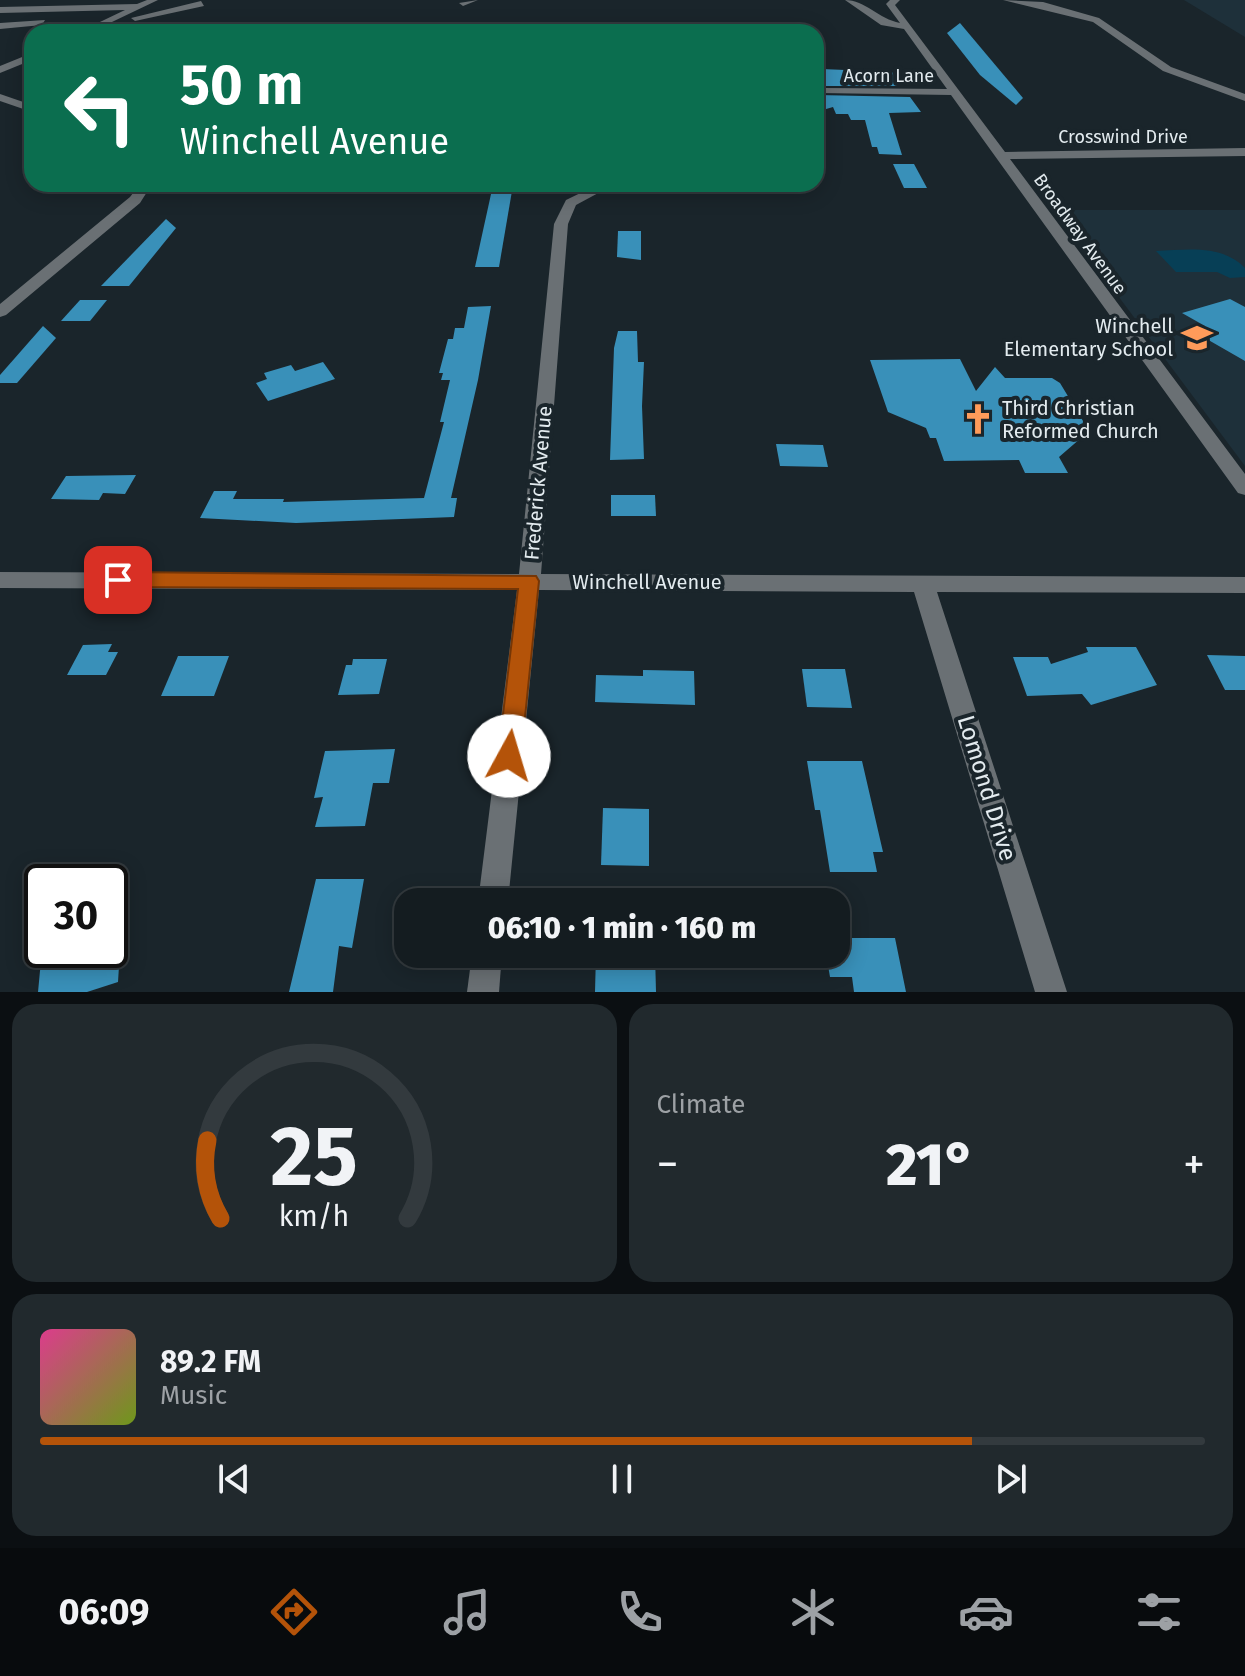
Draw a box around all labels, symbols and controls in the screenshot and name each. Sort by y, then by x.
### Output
text: 50 m [180,52,303,119]
icon: left [48,56,152,160]
street label: Acorn Lane [844,65,934,87]
text: Winchell Avenue [180,120,449,164]
street label: Crosswind Drive [1058,126,1188,148]
street label: Broadway Avenue [1029,169,1131,299]
place label: Winchell Elementary School [1004,314,1173,361]
school or university icon: Winchell Elementary School [1180,321,1214,355]
place label: Third Christian Reformed Church [1002,396,1159,443]
church icon: Third Christian Reformed Church [961,402,995,436]
street label: Frederick Avenue [519,405,557,561]
pin [84,546,152,614]
icon: arrive [96,558,140,602]
street label: Winchell Avenue [572,570,722,594]
street label: Lomond Drive [952,712,1022,864]
position arrow [467,714,551,798]
speed limit sign: 30 [24,864,128,968]
text: 06:10 · 1 min · 160 m [488,910,756,946]
text: Climate [657,1089,745,1120]
text: 25 [270,1107,358,1207]
text: 21° [886,1129,976,1201]
text: − [657,1138,679,1191]
text: + [1183,1138,1205,1191]
text: km/h [279,1199,350,1234]
text: 89.2 FM [160,1344,261,1380]
text: Music [160,1380,227,1411]
icon: previous [212,1457,256,1501]
icon: pause [600,1457,644,1501]
icon: next [989,1457,1033,1501]
icon: directions [266,1584,322,1640]
icon: music [439,1584,495,1640]
icon: phone [612,1584,668,1640]
icon: climate [785,1584,841,1640]
icon: car [958,1584,1014,1640]
icon: filters [1131,1584,1187,1640]
text: 06:09 [58,1590,149,1634]

